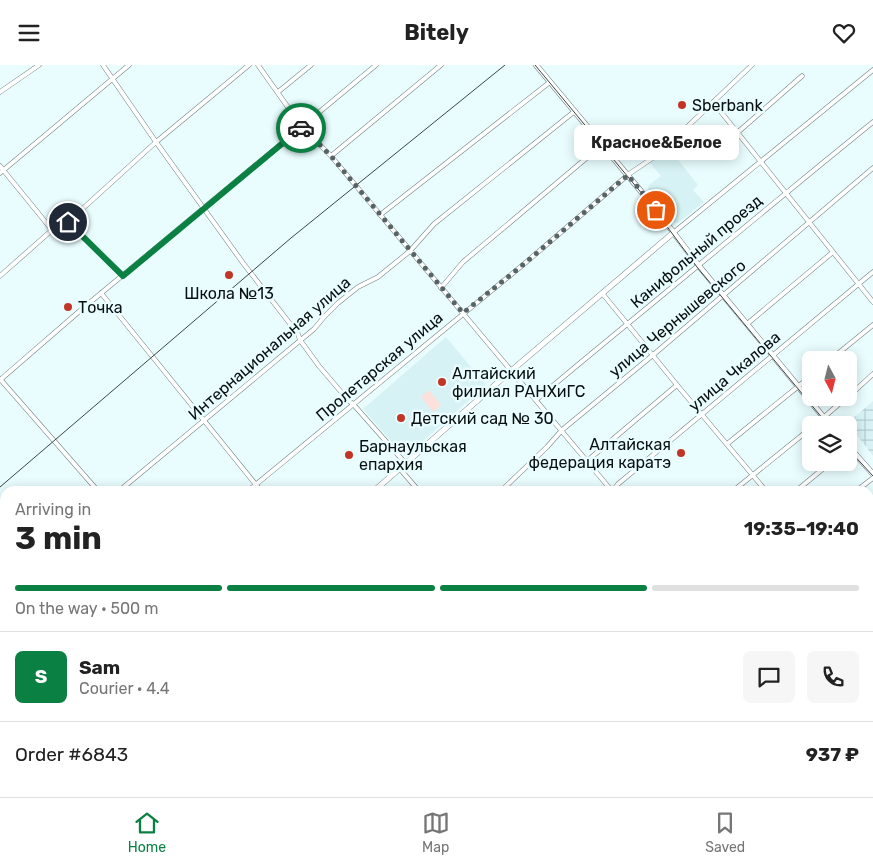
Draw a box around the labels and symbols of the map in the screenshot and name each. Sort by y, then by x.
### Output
place label: Sberbank [692,96,764,115]
marker: Sberbank [676,99,688,111]
courier [276,103,326,153]
callout: Красное&Белое [574,125,738,160]
pin [635,189,677,231]
street label: Канифольный проезд [627,190,766,312]
pin [47,201,89,243]
street label: улица Чернышевского [605,256,750,381]
marker: Школа №13 [223,269,235,281]
street label: Интернациональная улица [184,273,354,424]
place label: Школа №13 [184,284,274,303]
place label: Точка [78,298,123,317]
marker: Точка [62,301,74,313]
street label: Пролетарская улица [312,308,447,425]
street label: улица Чкалова [685,327,784,415]
north arrow [802,351,858,406]
place label: Алтайский филиал РАНХиГС [452,364,585,401]
marker: Алтайский филиал РАНХиГС [436,376,448,388]
place label: Детский сад № 30 [411,409,554,428]
marker: Детский сад № 30 [395,412,407,424]
place label: Алтайская федерация каратэ [529,435,671,472]
place label: Барнаульская епархия [359,437,467,474]
marker: Алтайская федерация каратэ [675,447,687,459]
marker: Барнаульская епархия [343,449,355,461]

